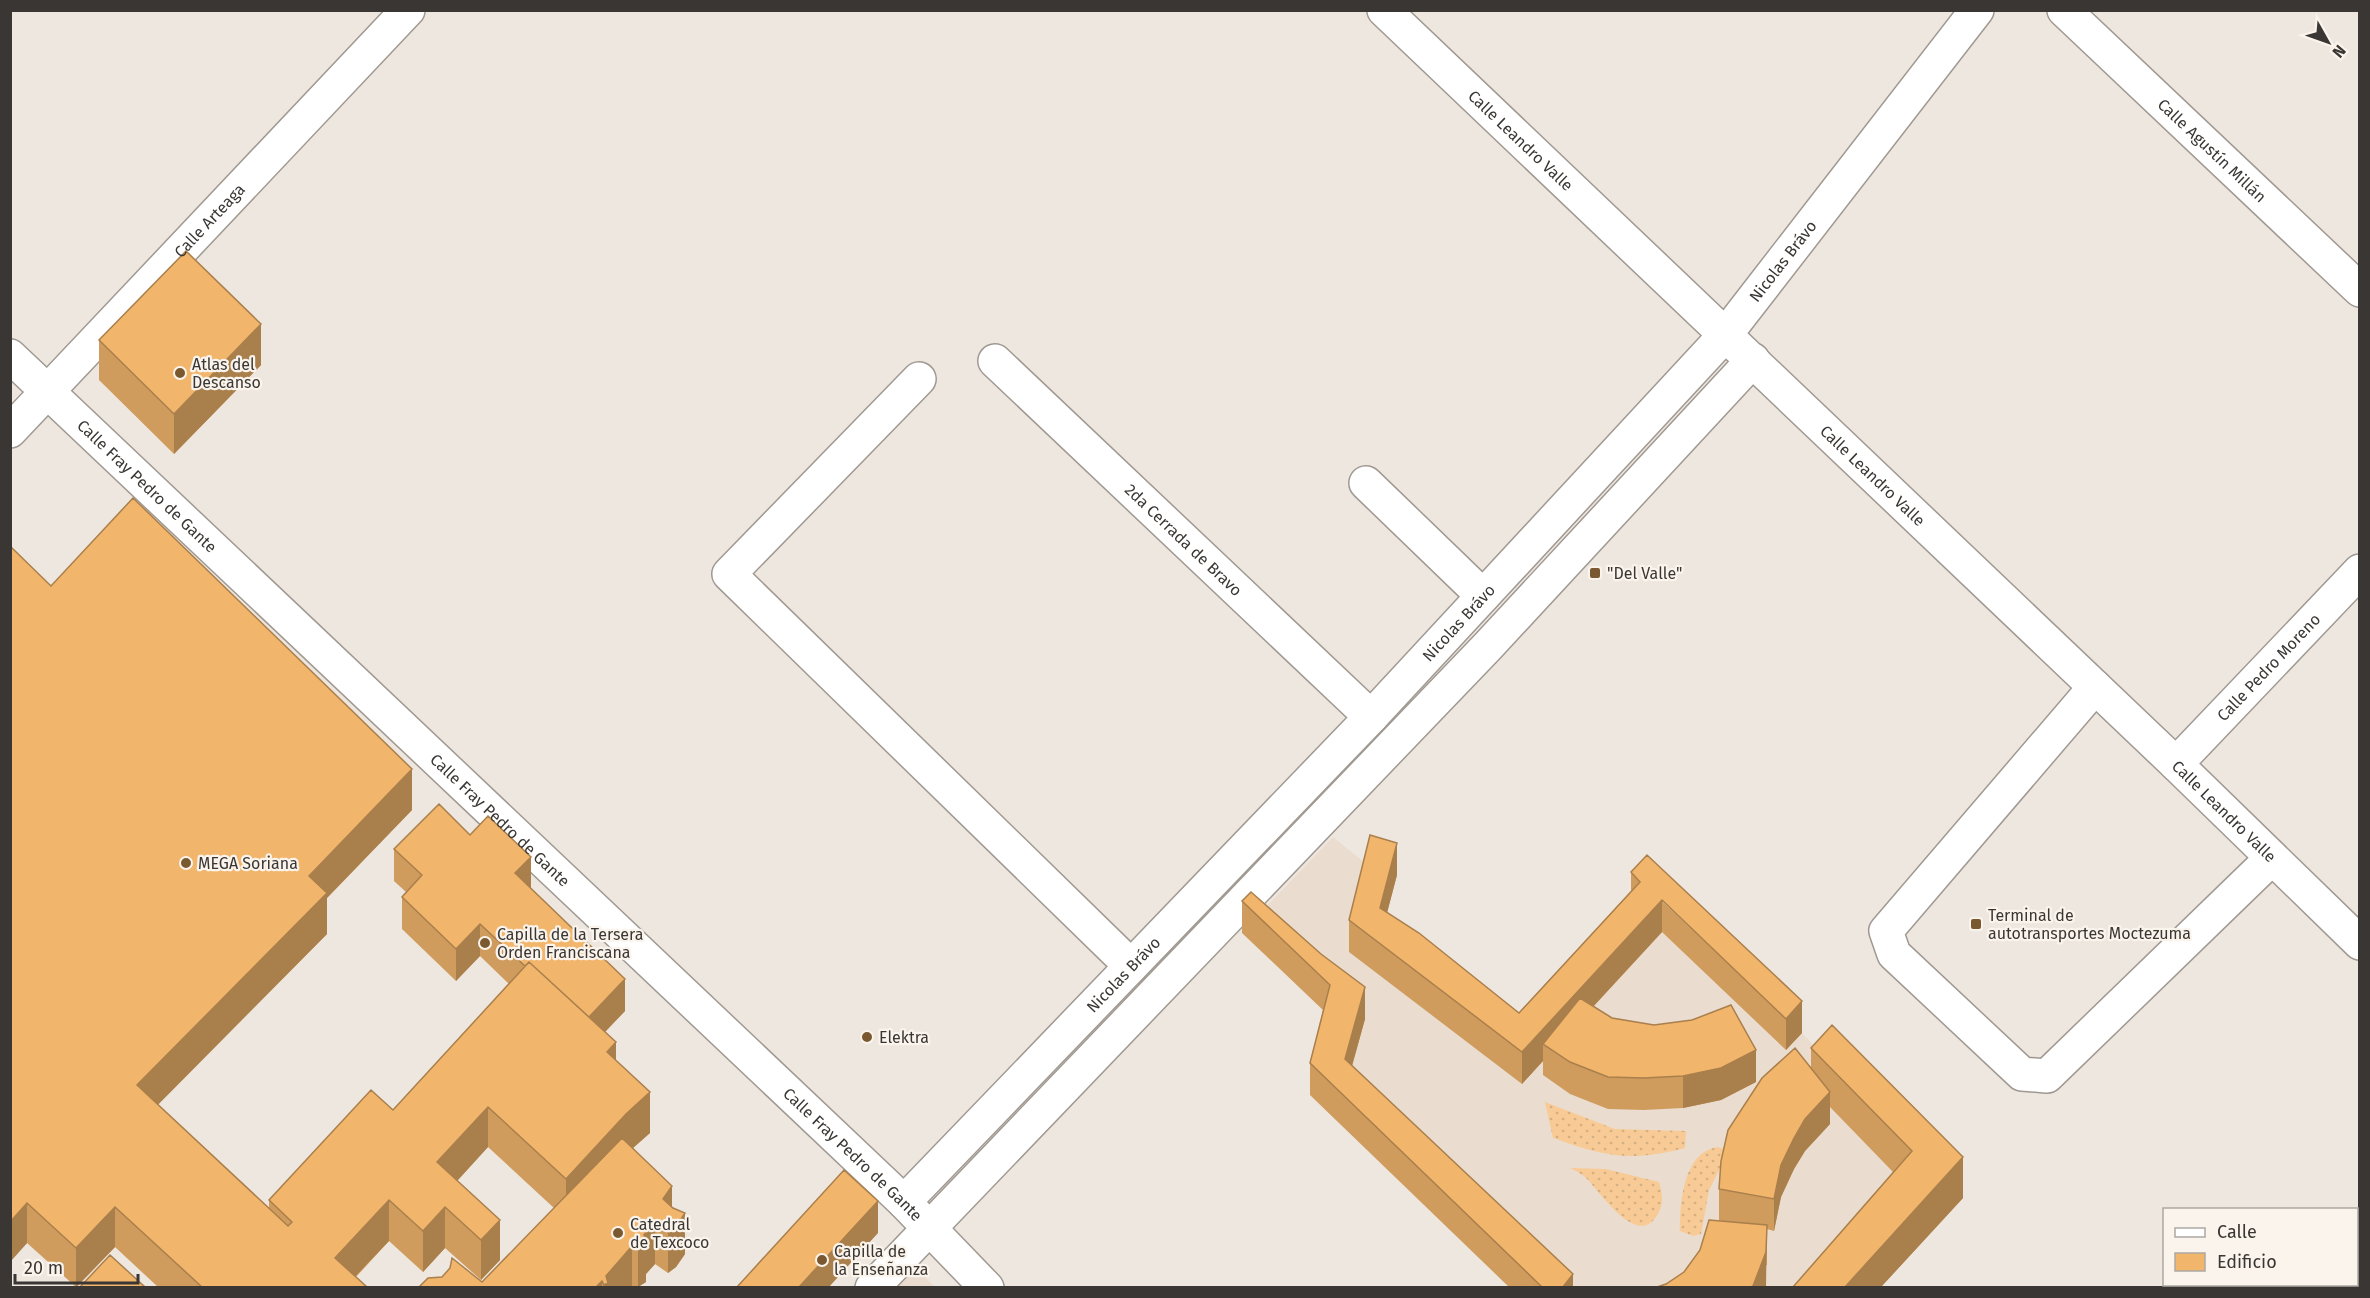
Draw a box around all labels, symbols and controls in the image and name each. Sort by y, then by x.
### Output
north arrow [2298,12,2358,72]
text: N [2328,41,2350,61]
street label: Calle Leandro Valle [1464,86,1577,195]
street label: Calle Agustín Millán [2154,94,2270,206]
street label: Calle Arteaga [170,179,249,261]
street label: Nicolas Brávo [1745,216,1820,305]
place label: Atlas del Descanso [192,355,261,392]
marker: Atlas del Descanso [173,366,187,380]
street label: Calle Fray Pedro de Gante [74,416,221,556]
street label: Calle Leandro Valle [1816,421,1929,530]
street label: 2da Cerrada de Bravo [1121,480,1246,600]
place label: "Del Valle" [1607,564,1682,583]
marker: "Del Valle" [1588,566,1602,580]
street label: Nicolas Brávo [1418,580,1499,665]
street label: Calle Pedro Moreno [2213,609,2324,725]
street label: Calle Fray Pedro de Gante [427,750,574,890]
street label: Calle Leandro Valle [2168,756,2280,866]
place label: MEGA Soriana [198,854,298,873]
marker: MEGA Soriana [179,856,193,870]
place label: Terminal de autotransportes Moctezuma [1988,906,2191,943]
marker: Terminal de autotransportes Moctezuma [1969,917,1983,931]
place label: Capilla de la Tersera Orden Franciscana [497,925,643,962]
street label: Nicolas Brávo [1082,932,1164,1016]
marker: Capilla de la Tersera Orden Franciscana [478,936,492,950]
place label: Elektra [879,1028,929,1047]
marker: Elektra [860,1030,874,1044]
street label: Calle Fray Pedro de Gante [780,1084,926,1225]
legend [2163,1208,2358,1286]
place label: Catedral de Texcoco [630,1215,709,1252]
text: Calle [2217,1221,2257,1243]
marker: Catedral de Texcoco [611,1226,625,1240]
place label: Capilla de la Enseñanza [834,1242,928,1279]
scale bar [15,1247,138,1285]
text: Edificio [2217,1251,2277,1273]
marker: Capilla de la Enseñanza [815,1253,829,1267]
text: 20 m [24,1257,63,1279]

